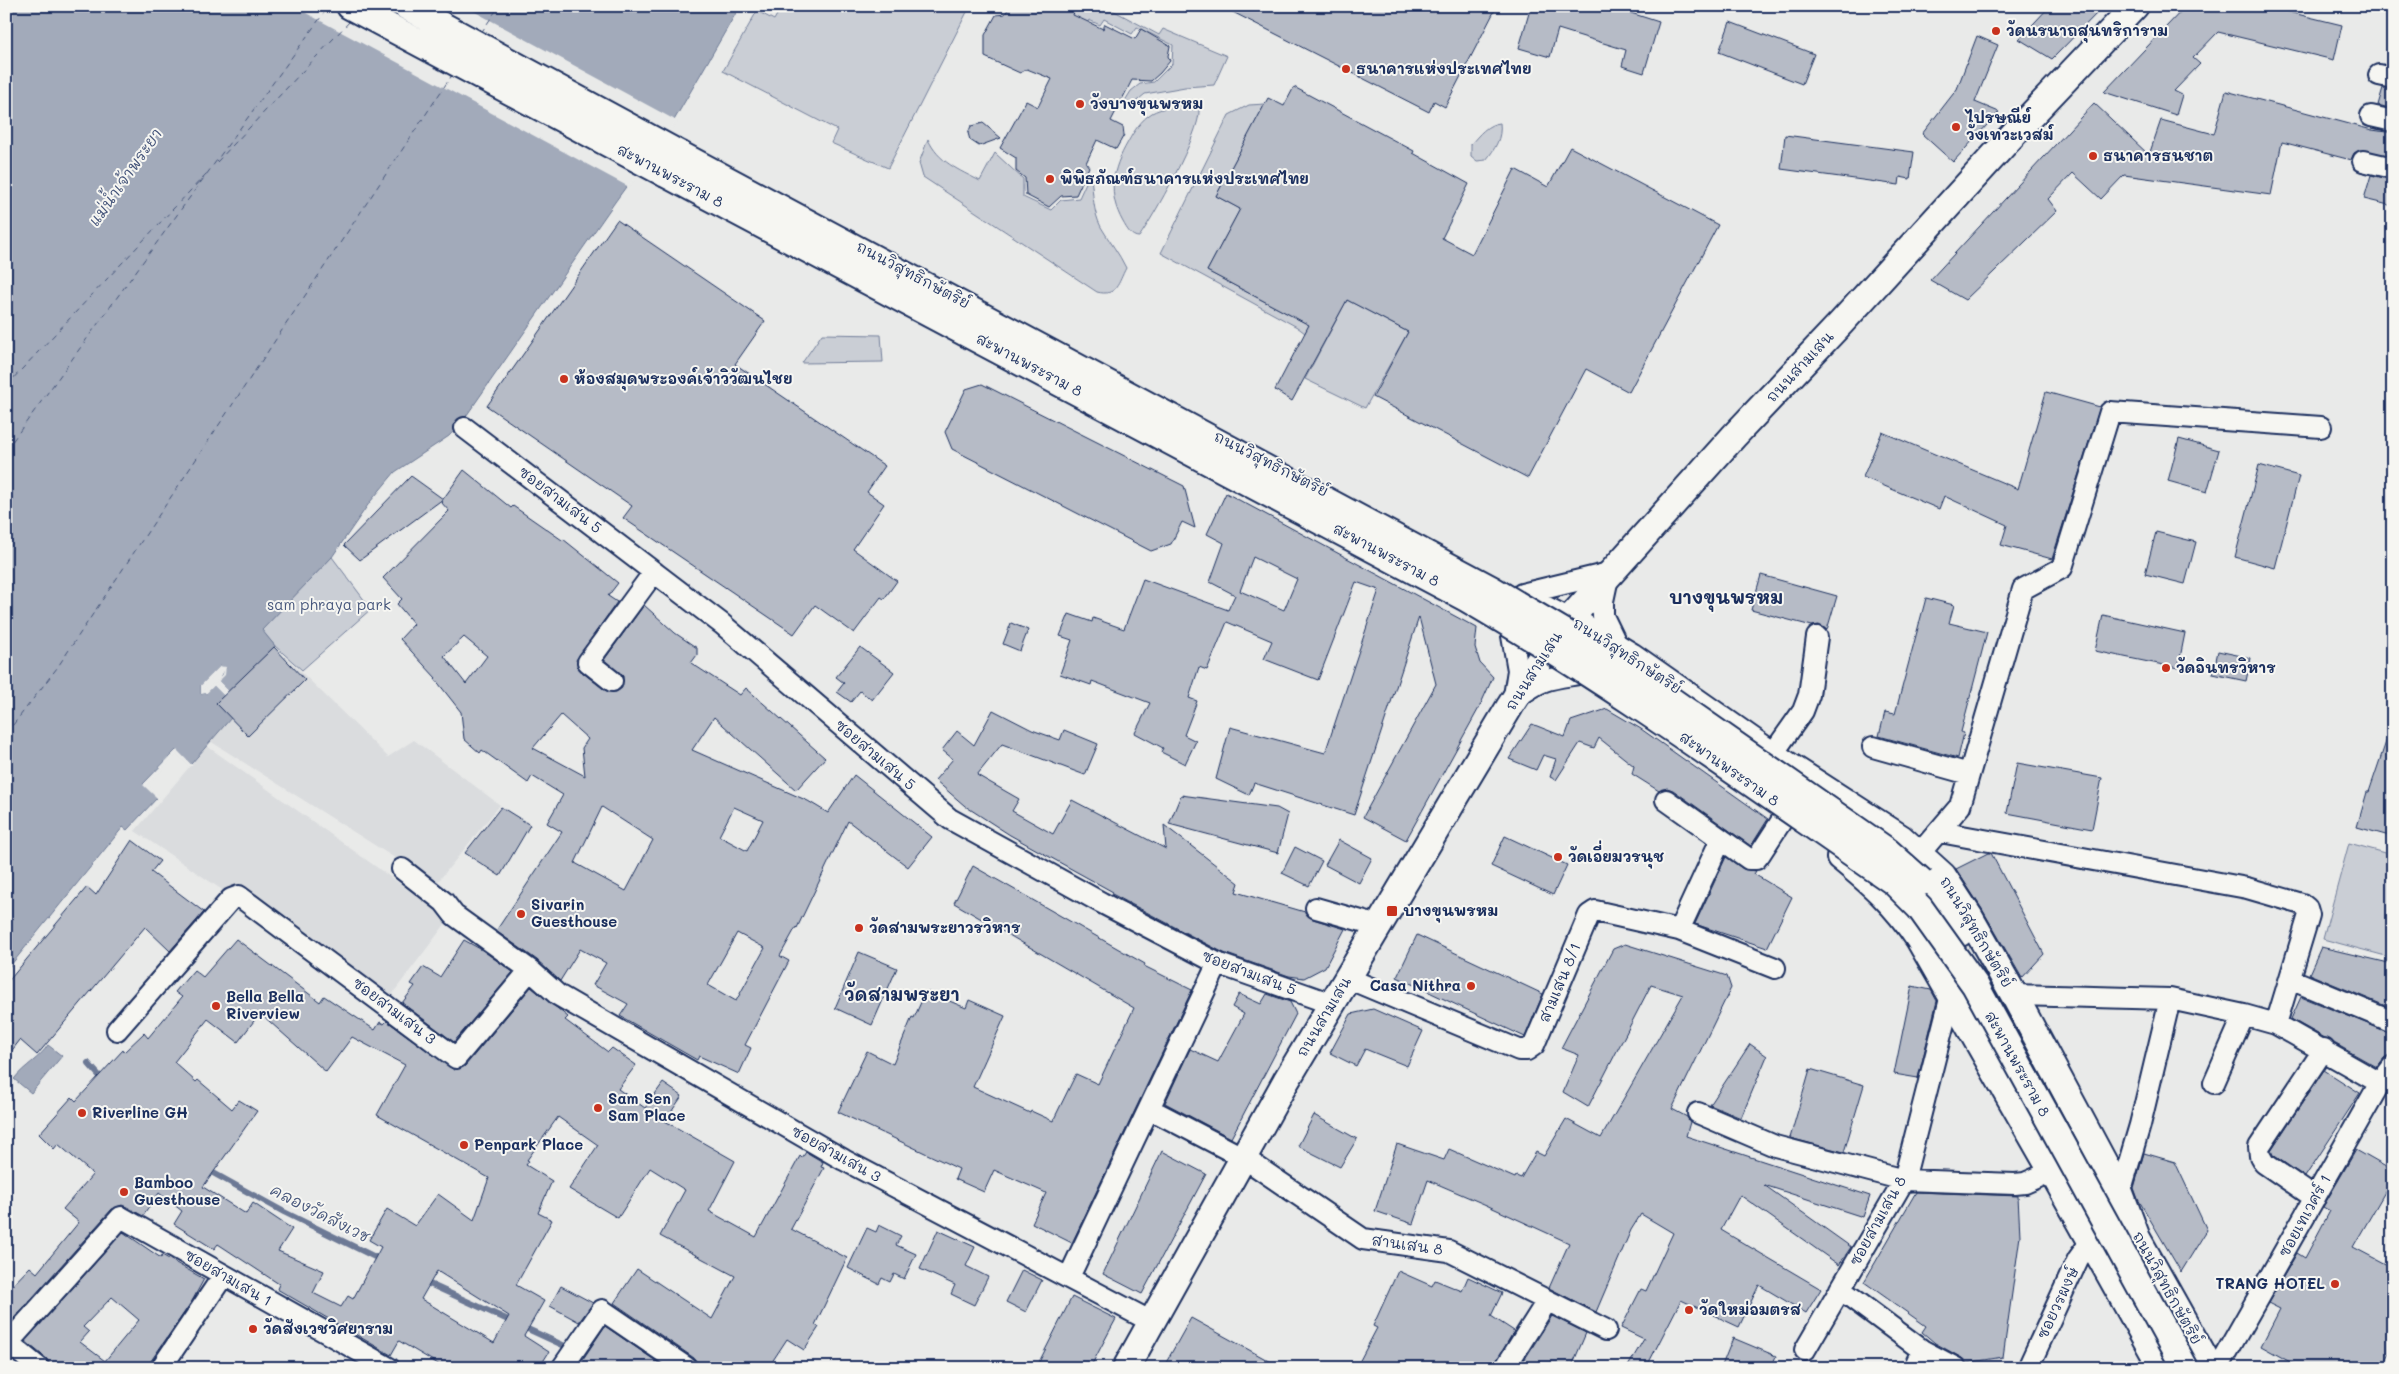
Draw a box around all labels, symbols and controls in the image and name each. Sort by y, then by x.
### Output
place label: วัดนรนาถสุนทริการาม [2006,19,2168,43]
marker: วัดนรนาถสุนทริการาม [1990,25,2002,37]
place label: ธนาคารแห่งประเทศไทย [1356,58,1532,78]
marker: ธนาคารแห่งประเทศไทย [1340,63,1352,75]
place label: วังบางขุนพรหม [1090,92,1203,116]
marker: วังบางขุนพรหม [1074,98,1086,110]
place label: ไปรษณีย์ วังเทวะเวสม์ [1964,106,2055,144]
water label: แม่น้ำเจ้าพระยา [80,121,166,230]
marker: ไปรษณีย์ วังเทวะเวสม์ [1950,121,1962,133]
street label: สะพานพระราม 8 [614,139,727,212]
place label: ธนาคารธนชาต [2103,145,2213,165]
marker: ธนาคารธนชาต [2087,150,2099,162]
place label: พิพิธภัณฑ์ธนาคารแห่งประเทศไทย [1060,168,1309,188]
marker: พิพิธภัณฑ์ธนาคารแห่งประเทศไทย [1044,173,1056,185]
street label: ถนนวิสุทธิกษัตริย์ [852,235,974,314]
street label: ถนนสามเสน [1761,326,1838,406]
street label: สะพานพระราม 8 [973,328,1086,401]
place label: ห้องสมุดพระองค์เจ้าวิวัฒนไชย [574,367,793,391]
marker: ห้องสมุดพระองค์เจ้าวิวัฒนไชย [558,373,570,385]
street label: ถนนวิสุทธิกษัตริย์ [1210,425,1332,502]
street label: ซอยสามเสน 5 [515,461,606,537]
street label: สะพานพระราม 8 [1330,518,1443,591]
district label: บางขุนพรหม [1669,585,1783,612]
park label: sam phraya park [267,594,391,614]
street label: ถนนวิสุทธิกษัตริย์ [1568,612,1686,700]
street label: ถนนสามเสน [1500,627,1566,714]
place label: วัดอินทรวิหาร [2176,656,2276,677]
marker: วัดอินทรวิหาร [2160,662,2172,674]
street label: ซอยสามเสน 5 [831,715,920,794]
street label: สะพานพระราม 8 [1676,726,1784,810]
place label: วัดเอี่ยมวรนุช [1568,840,1664,869]
marker: วัดเอี่ยมวรนุช [1552,851,1564,863]
street label: ถนนวิสุทธิกษัตริย์ [1934,872,2018,992]
place label: Sivarin Guesthouse [531,894,617,931]
place label: บางขุนพรหม [1403,900,1498,923]
marker: บางขุนพรหม [1385,904,1399,918]
marker: Sivarin Guesthouse [515,908,527,920]
place label: วัดสามพระยาวรวิหาร [869,916,1021,937]
marker: วัดสามพระยาวรวิหาร [853,922,865,934]
street label: สามเสน 8/1 [1533,940,1585,1026]
street label: ซอยสามเสน 5 [1199,945,1299,999]
street label: ซอยสามเสน 3 [349,972,441,1048]
street label: ถนนสามเสน [1291,972,1355,1060]
place label: Casa Nithra [1370,975,1461,995]
marker: Casa Nithra [1465,980,1477,992]
district label: วัดสามพระยา [844,981,960,1006]
place label: Bella Bella Riverview [226,986,304,1023]
marker: Bella Bella Riverview [210,1000,222,1012]
street label: สะพานพระราม 8 [1981,1007,2055,1120]
place label: Sam Sen Sam Place [608,1088,685,1125]
place label: Riverline GH [92,1102,188,1122]
marker: Sam Sen Sam Place [592,1102,604,1114]
marker: Riverline GH [76,1107,88,1119]
street label: ซอยสามเสน 3 [788,1120,885,1186]
place label: Penpark Place [474,1134,583,1154]
marker: Penpark Place [458,1139,470,1151]
street label: ซอยเทเวศร์ 1 [2273,1171,2335,1260]
place label: Bamboo Guesthouse [134,1172,220,1209]
street label: ซอยสามเสน 8 [1844,1172,1910,1269]
water label: คลองวัดสังเวช [267,1178,375,1247]
marker: Bamboo Guesthouse [118,1186,130,1198]
street label: ถนนวิสุทธิกษัตริย์ [2127,1227,2207,1348]
street label: สานเสน 8 [1370,1229,1444,1259]
street label: ซอยสามเสน 1 [181,1244,276,1310]
street label: ซอยวรผงษ์ [2032,1263,2083,1342]
place label: TRANG HOTEL [2216,1273,2325,1293]
marker: TRANG HOTEL [2329,1278,2341,1290]
place label: วัดใหม่อมตรส [1699,1298,1801,1319]
marker: วัดใหม่อมตรส [1683,1304,1695,1316]
place label: วัดสังเวชวิศยาราม [263,1317,393,1338]
marker: วัดสังเวชวิศยาราม [247,1323,259,1335]

